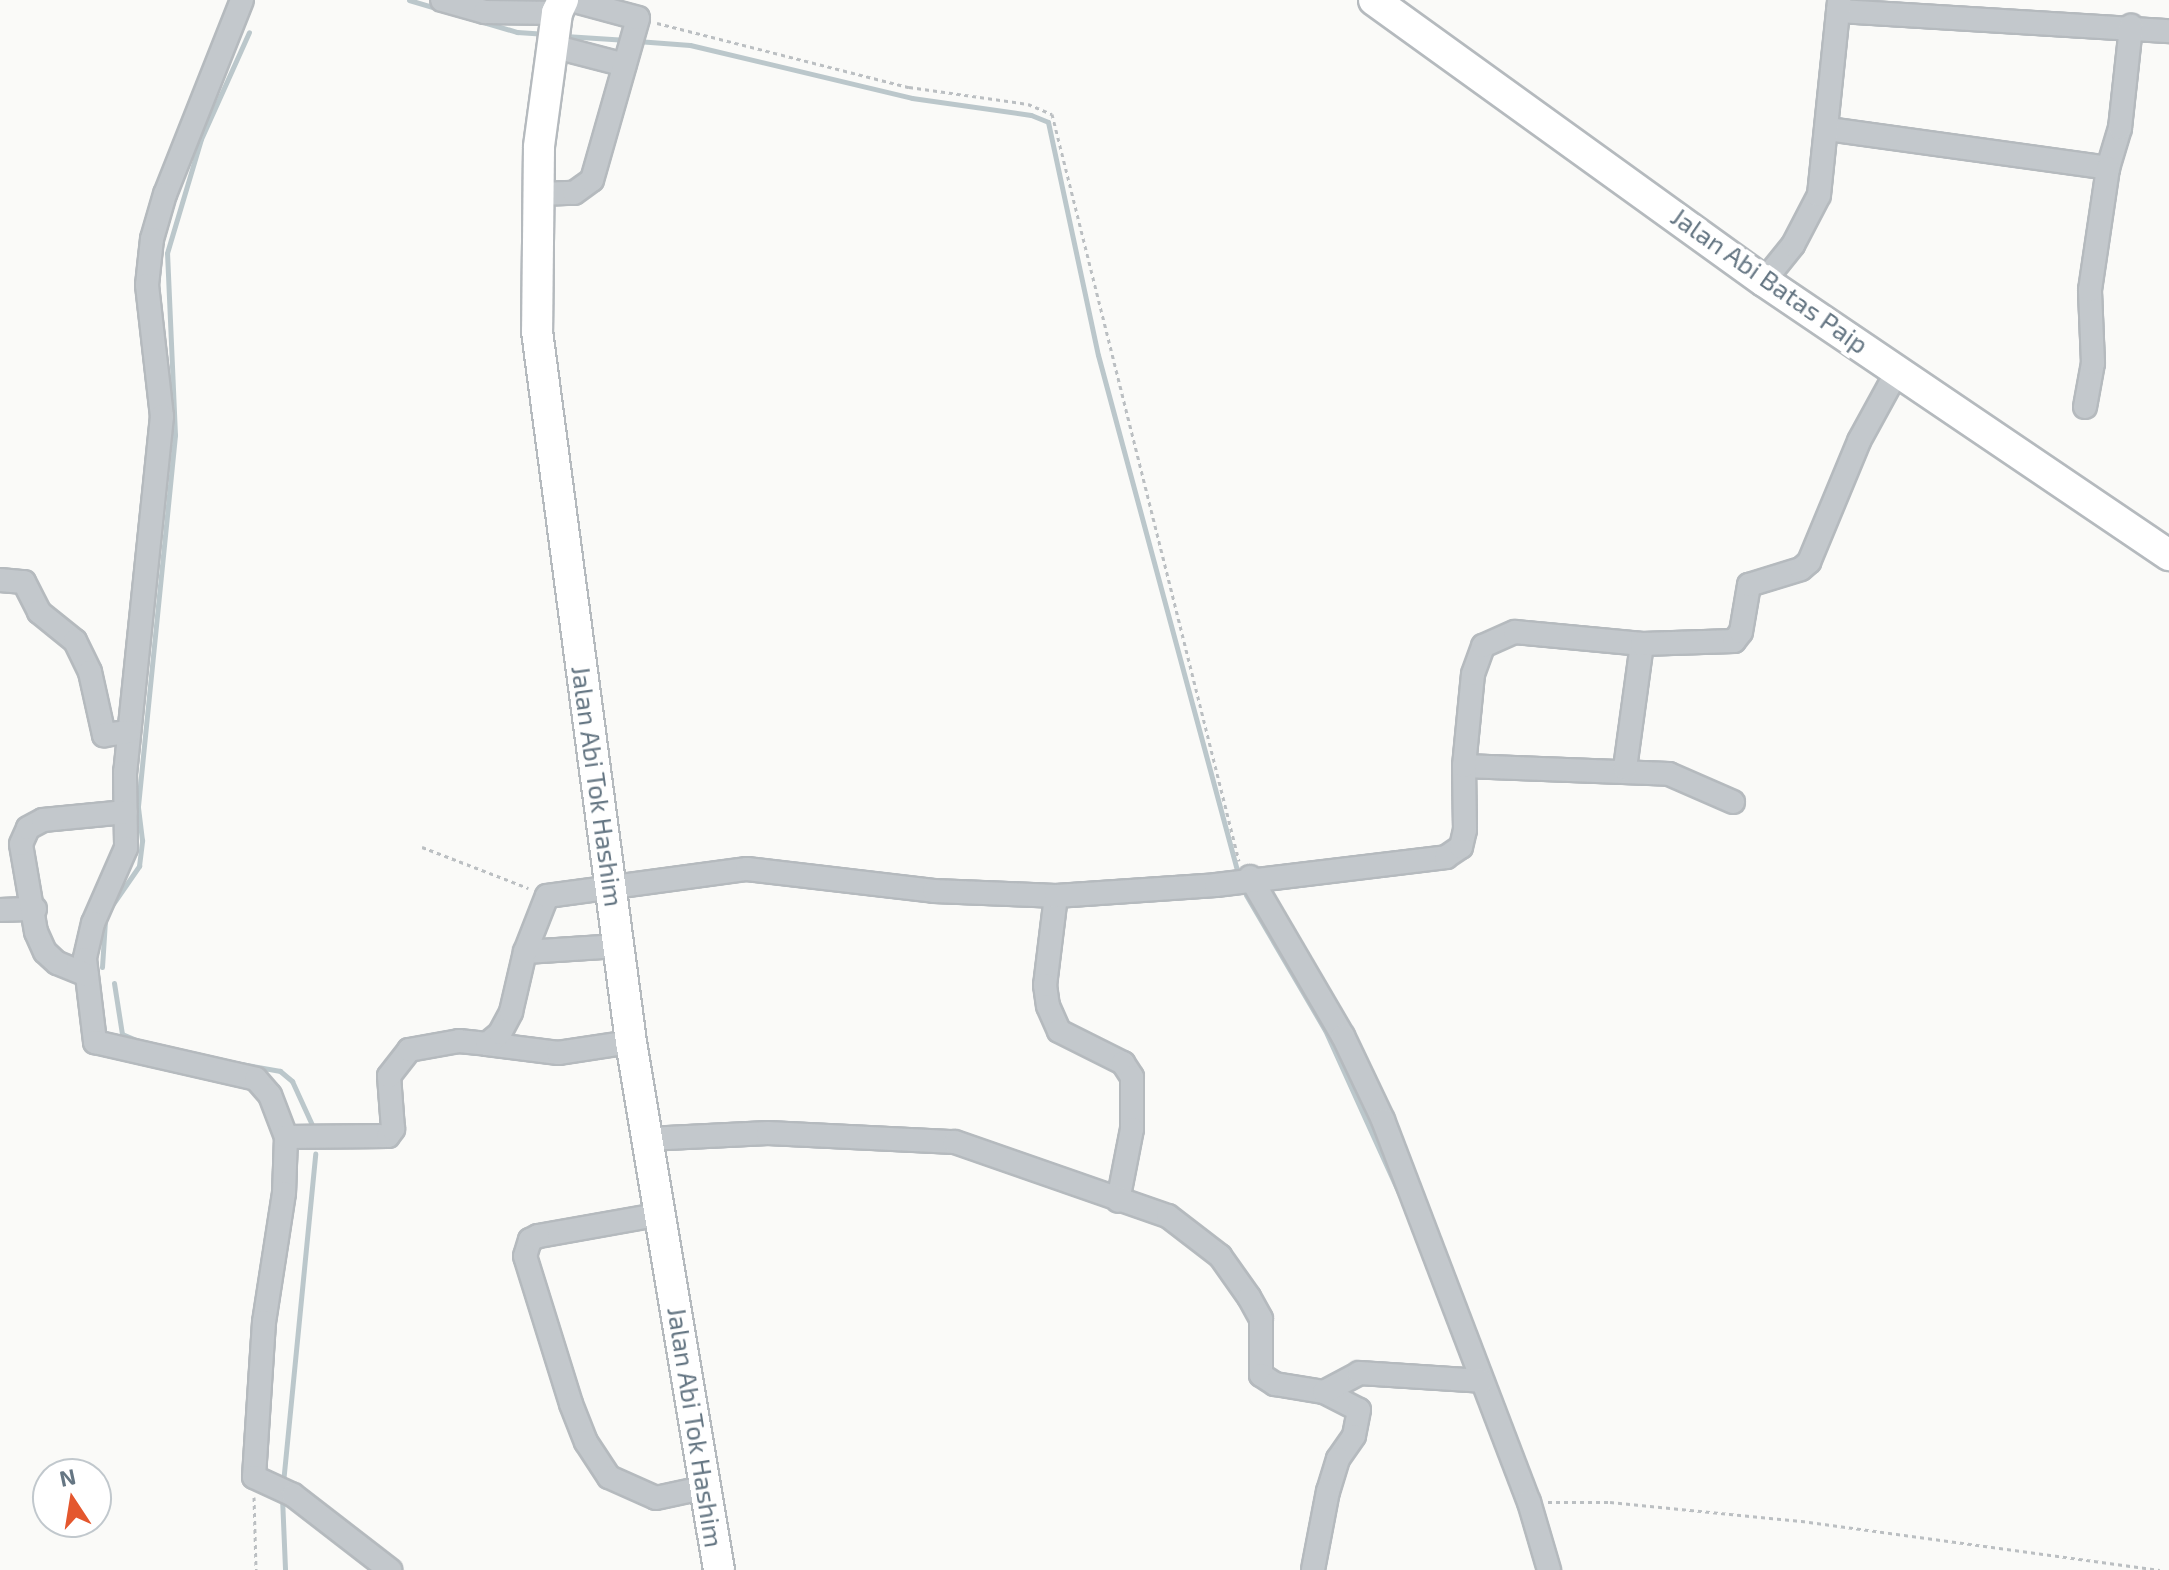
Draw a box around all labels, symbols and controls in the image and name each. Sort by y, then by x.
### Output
street label: Jalan Abi Batas Paip [1665,200,1875,360]
street label: Jalan Abi Tok Hashim [566,663,630,909]
street label: Jalan Abi Tok Hashim [661,1304,731,1550]
north arrow [32,1458,112,1538]
text: N [57,1462,78,1491]

